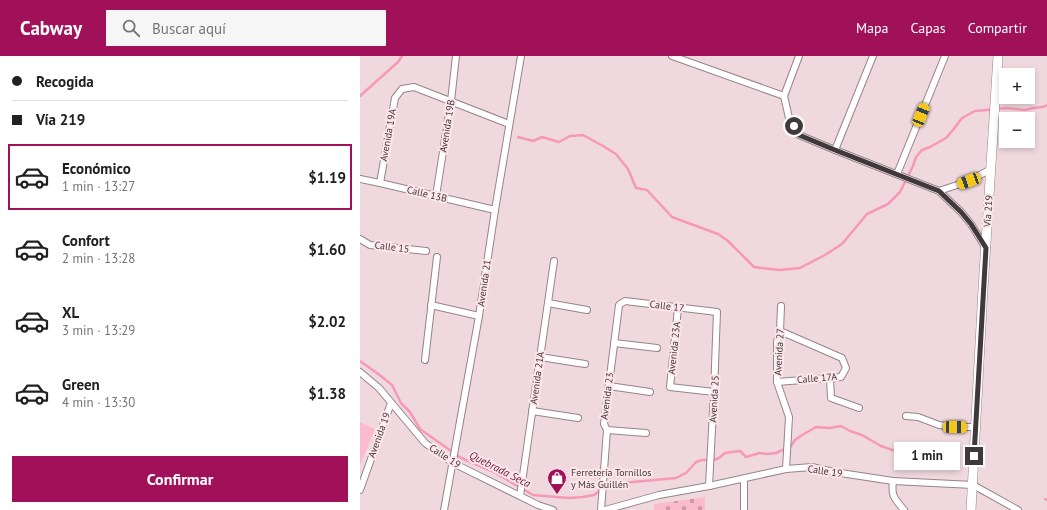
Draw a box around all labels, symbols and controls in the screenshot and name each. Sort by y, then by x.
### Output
search box [106,10,386,46]
text: Cabway [20,16,82,40]
icon: search [120,17,142,39]
text: Buscar aquí [152,19,226,38]
text: Mapa [856,19,889,37]
text: Capas [911,19,946,37]
text: Compartir [968,19,1027,37]
map controls [999,68,1035,148]
button: + [999,68,1035,104]
text: Recogida [36,72,94,91]
street label: Avenida 19B [436,99,458,153]
car [911,102,931,128]
street label: Avenida 19A [377,108,399,162]
text: Vía 219 [36,110,85,129]
button: − [999,112,1035,148]
route start [785,117,803,135]
icon: car [14,159,50,195]
text: Económico [62,159,131,178]
text: $1.19 [308,168,346,187]
car [956,171,982,191]
text: 1 min · 13:27 [62,178,135,195]
street label: Calle 13B [406,183,449,205]
street label: Vía 219 [980,195,996,228]
icon: car [14,231,50,267]
text: Confort [62,231,110,250]
street label: Calle 15 [374,238,410,256]
text: $1.60 [308,240,346,259]
text: 2 min · 13:28 [62,250,135,267]
street label: Avenida 21 [474,259,494,307]
street label: Calle 17 [649,297,685,315]
icon: car [14,303,50,339]
text: XL [62,303,79,322]
text: $2.02 [308,312,346,331]
street label: Avenida 23A [665,321,683,375]
text: 3 min · 13:29 [62,322,135,339]
street label: Avenida 27 [771,328,787,376]
street label: Avenida 21A [527,351,547,405]
street label: Calle 17A [796,370,838,386]
street label: Avenida 23 [598,372,616,420]
icon: car [14,375,50,411]
text: Green [62,375,100,394]
street label: Avenida 25 [706,375,722,423]
text: $1.38 [308,384,346,403]
text: 4 min · 13:30 [62,394,135,411]
street label: Avenida 19 [365,411,393,459]
car [943,421,967,433]
street label: Calle 19 [427,441,463,471]
callout: 1 min [894,442,960,470]
text: 1 min [911,447,943,464]
route end [965,447,983,465]
water label: Quebrada Seca [467,448,533,491]
button: Confirmar [12,456,348,502]
street label: Calle 19 [807,462,843,480]
place label: Ferretería Tornillos y Más Guillén [571,466,651,491]
shop icon: Ferretería Tornillos y Más Guillén [546,467,568,495]

